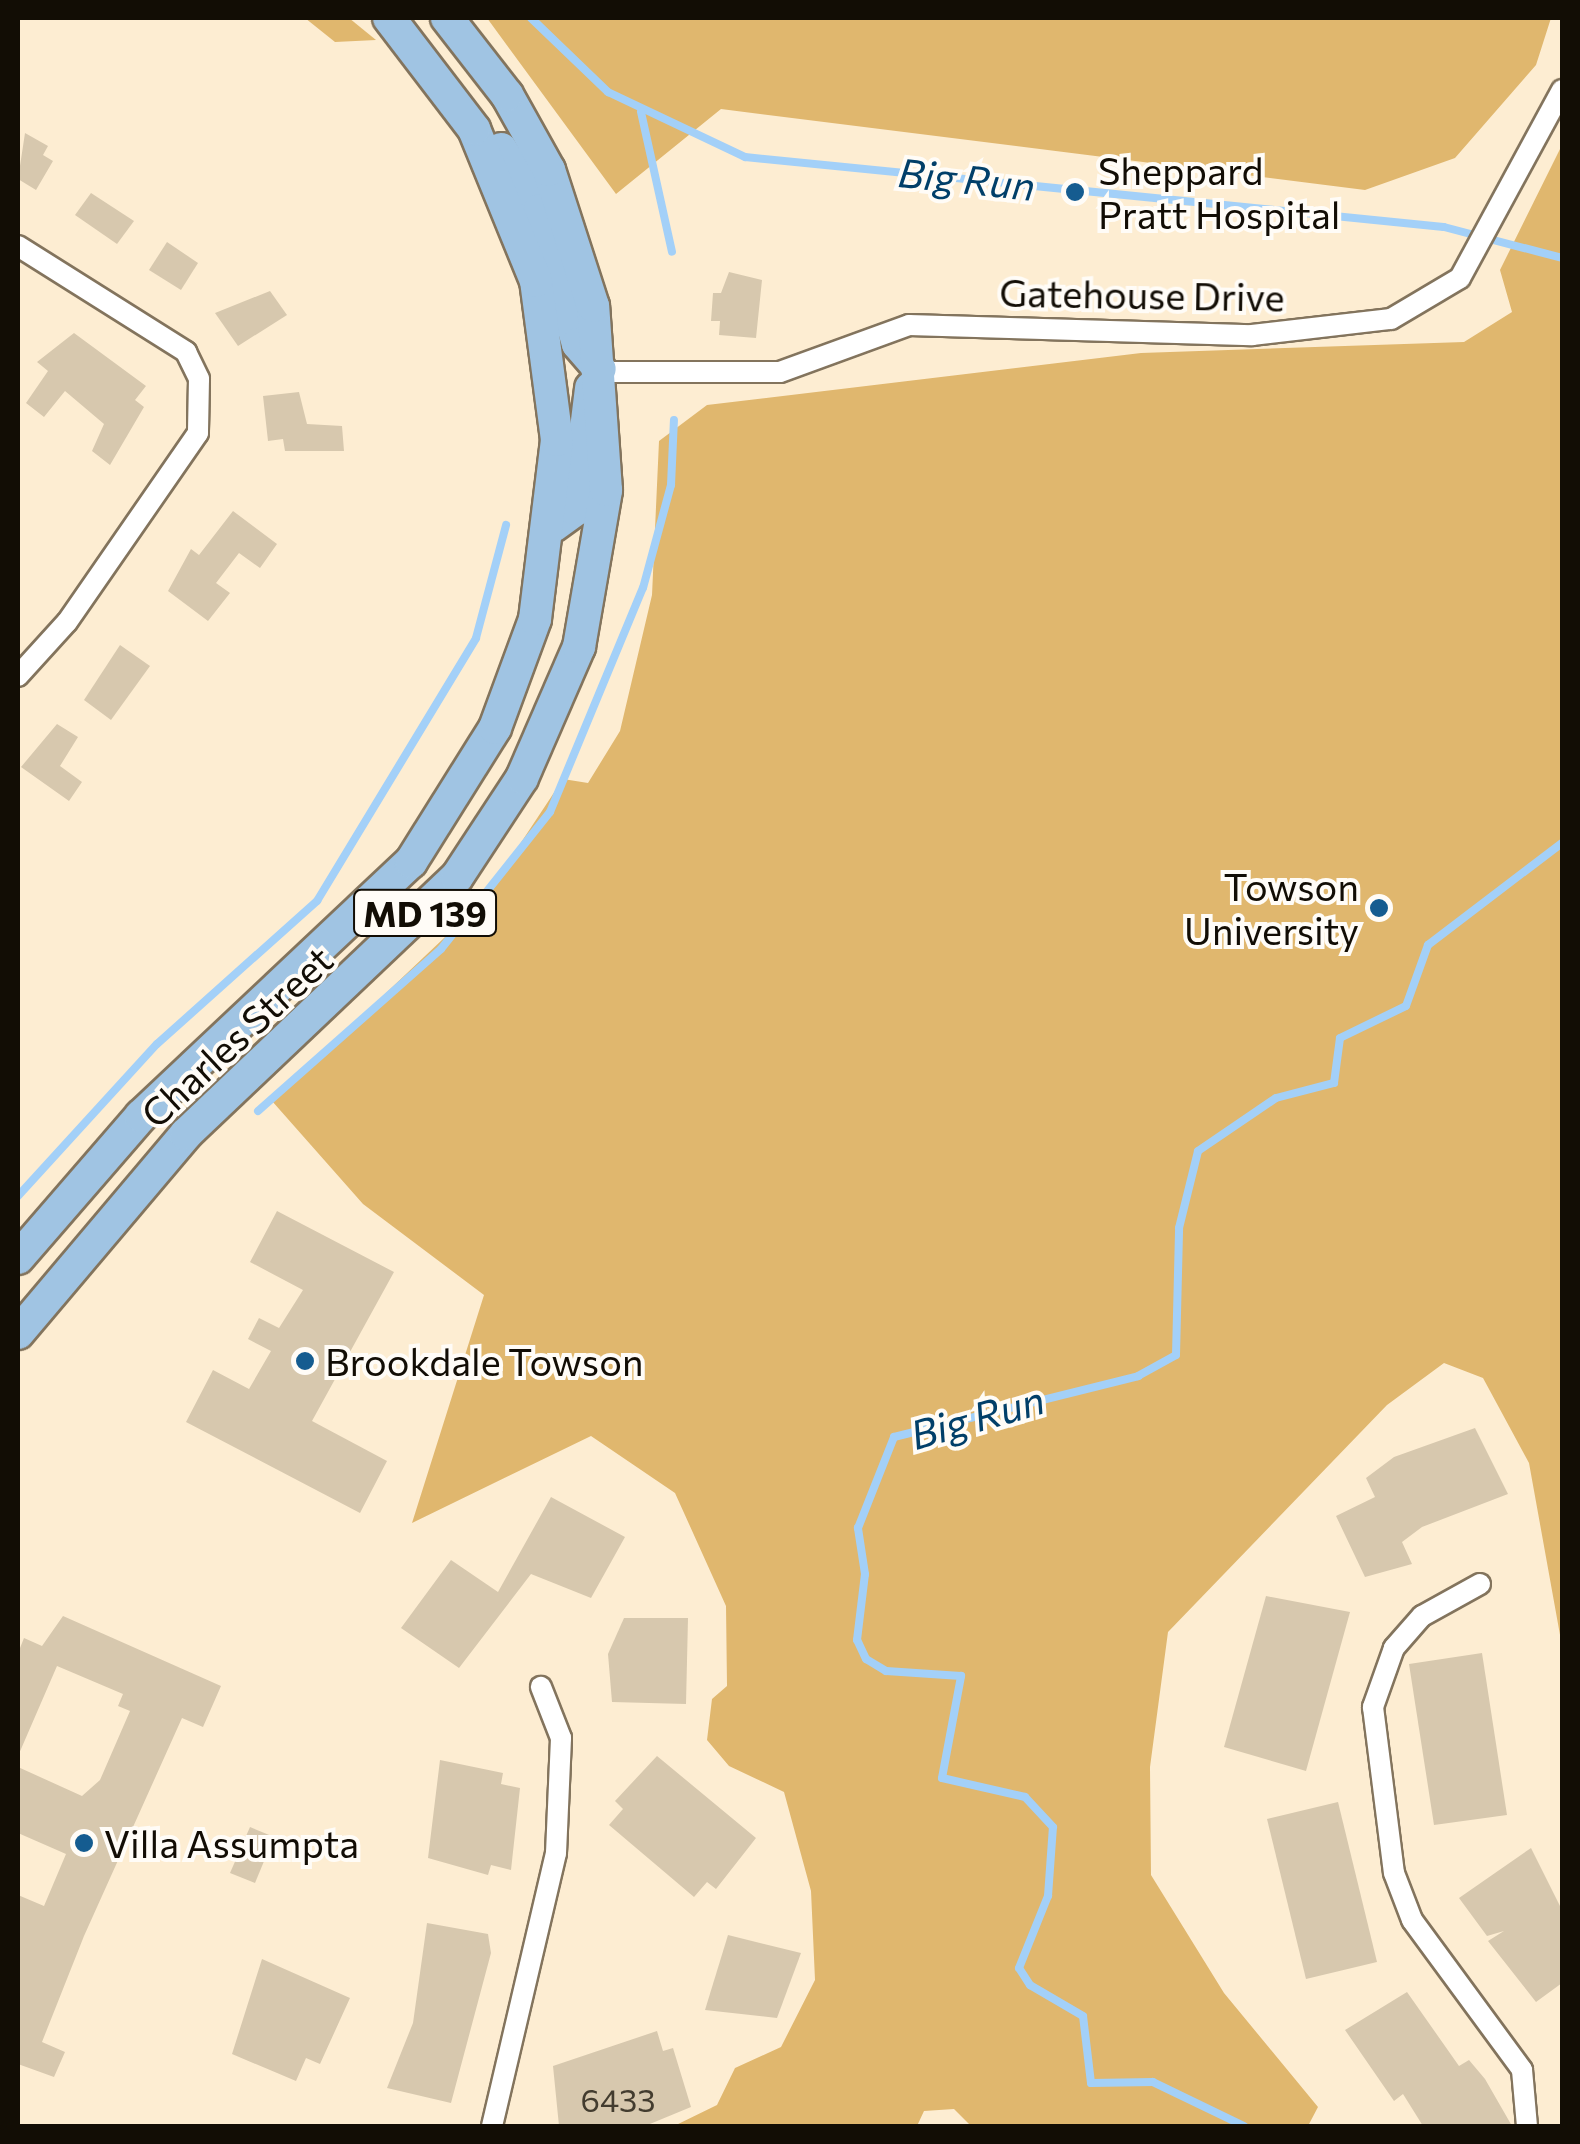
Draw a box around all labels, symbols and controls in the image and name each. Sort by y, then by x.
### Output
water label: Big Run [896,147,1038,209]
place label: Sheppard Pratt Hospital [1098,147,1340,236]
marker: Sheppard Pratt Hospital [1062,179,1088,205]
street label: Gatehouse Drive [999,269,1285,319]
place label: Towson University [1184,863,1359,952]
road number: MD 139 [352,883,498,943]
marker: Towson University [1368,897,1390,919]
street label: Charles Street [131,936,341,1136]
place label: Brookdale Towson [325,1338,644,1384]
marker: Brookdale Towson [294,1350,316,1372]
water label: Big Run [904,1374,1050,1458]
place label: Villa Assumpta [104,1820,359,1866]
marker: Villa Assumpta [73,1832,95,1854]
house number: 6433 [580,2080,656,2118]

